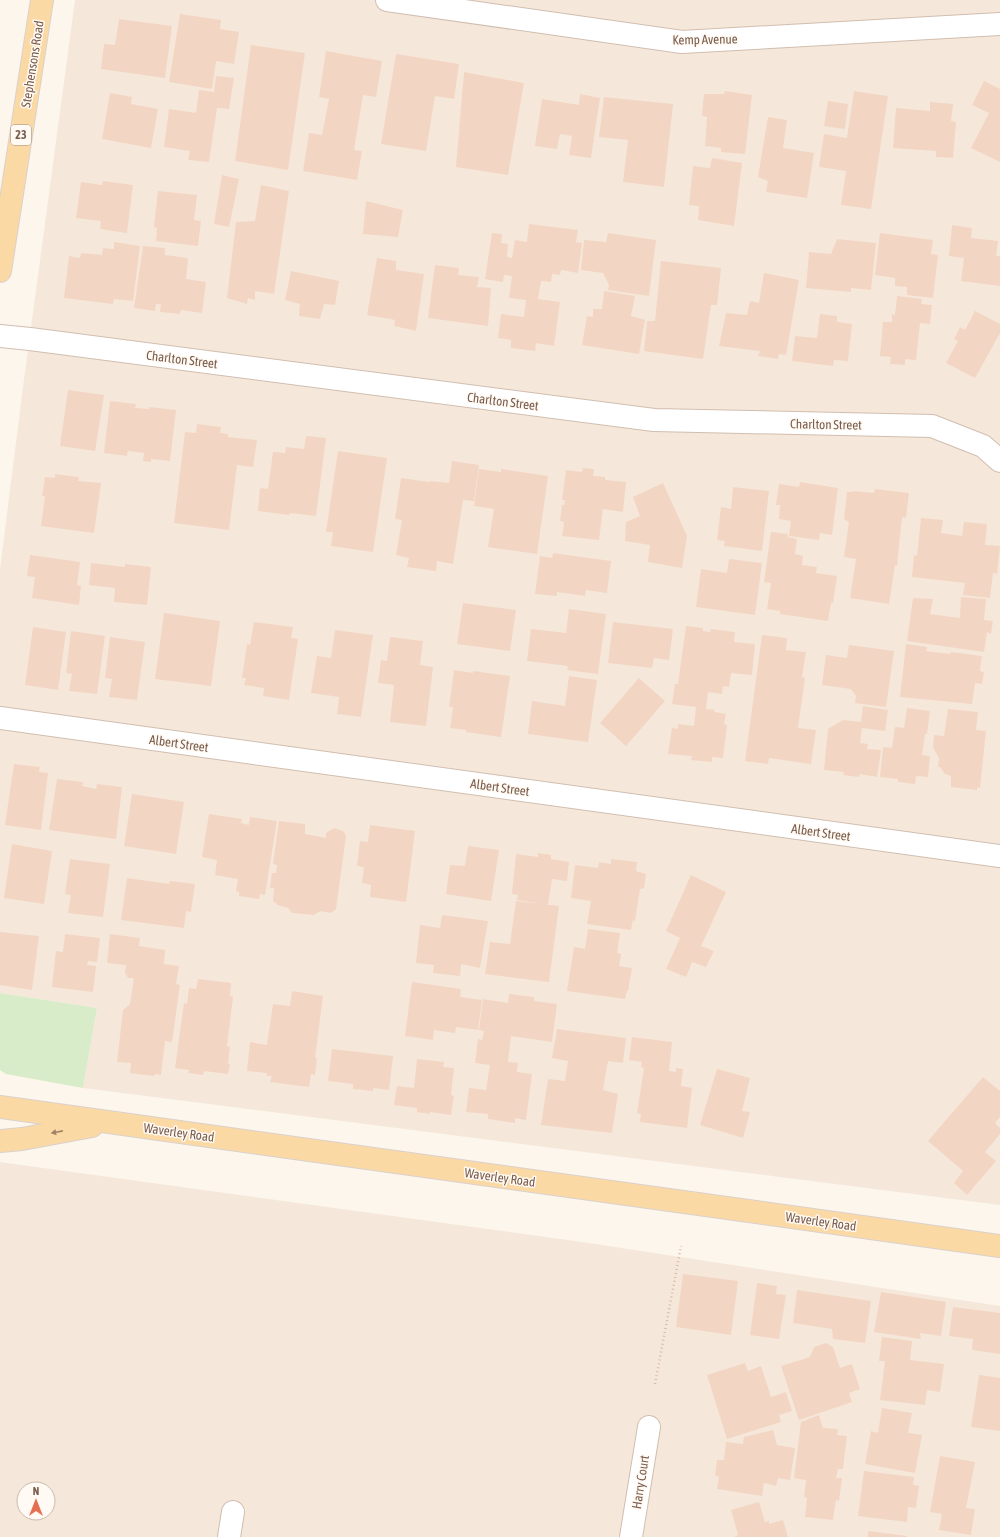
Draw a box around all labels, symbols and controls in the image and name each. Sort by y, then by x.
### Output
street label: Stephensons Road [18,20,47,109]
street label: Kemp Avenue [672,31,738,48]
road number: 23 [11,125,31,145]
street label: Charlton Street [145,348,219,371]
street label: Charlton Street [466,390,540,413]
street label: Charlton Street [790,416,862,433]
street label: Albert Street [148,732,210,755]
street label: Albert Street [469,776,531,799]
street label: Albert Street [790,821,852,844]
street label: Waverley Road [143,1120,215,1145]
one-way arrow [51,1130,63,1136]
street label: Waverley Road [464,1165,536,1190]
street label: Waverley Road [785,1209,857,1234]
street label: Harry Court [629,1454,652,1510]
north arrow [16,1481,56,1521]
text: N [33,1485,39,1497]

